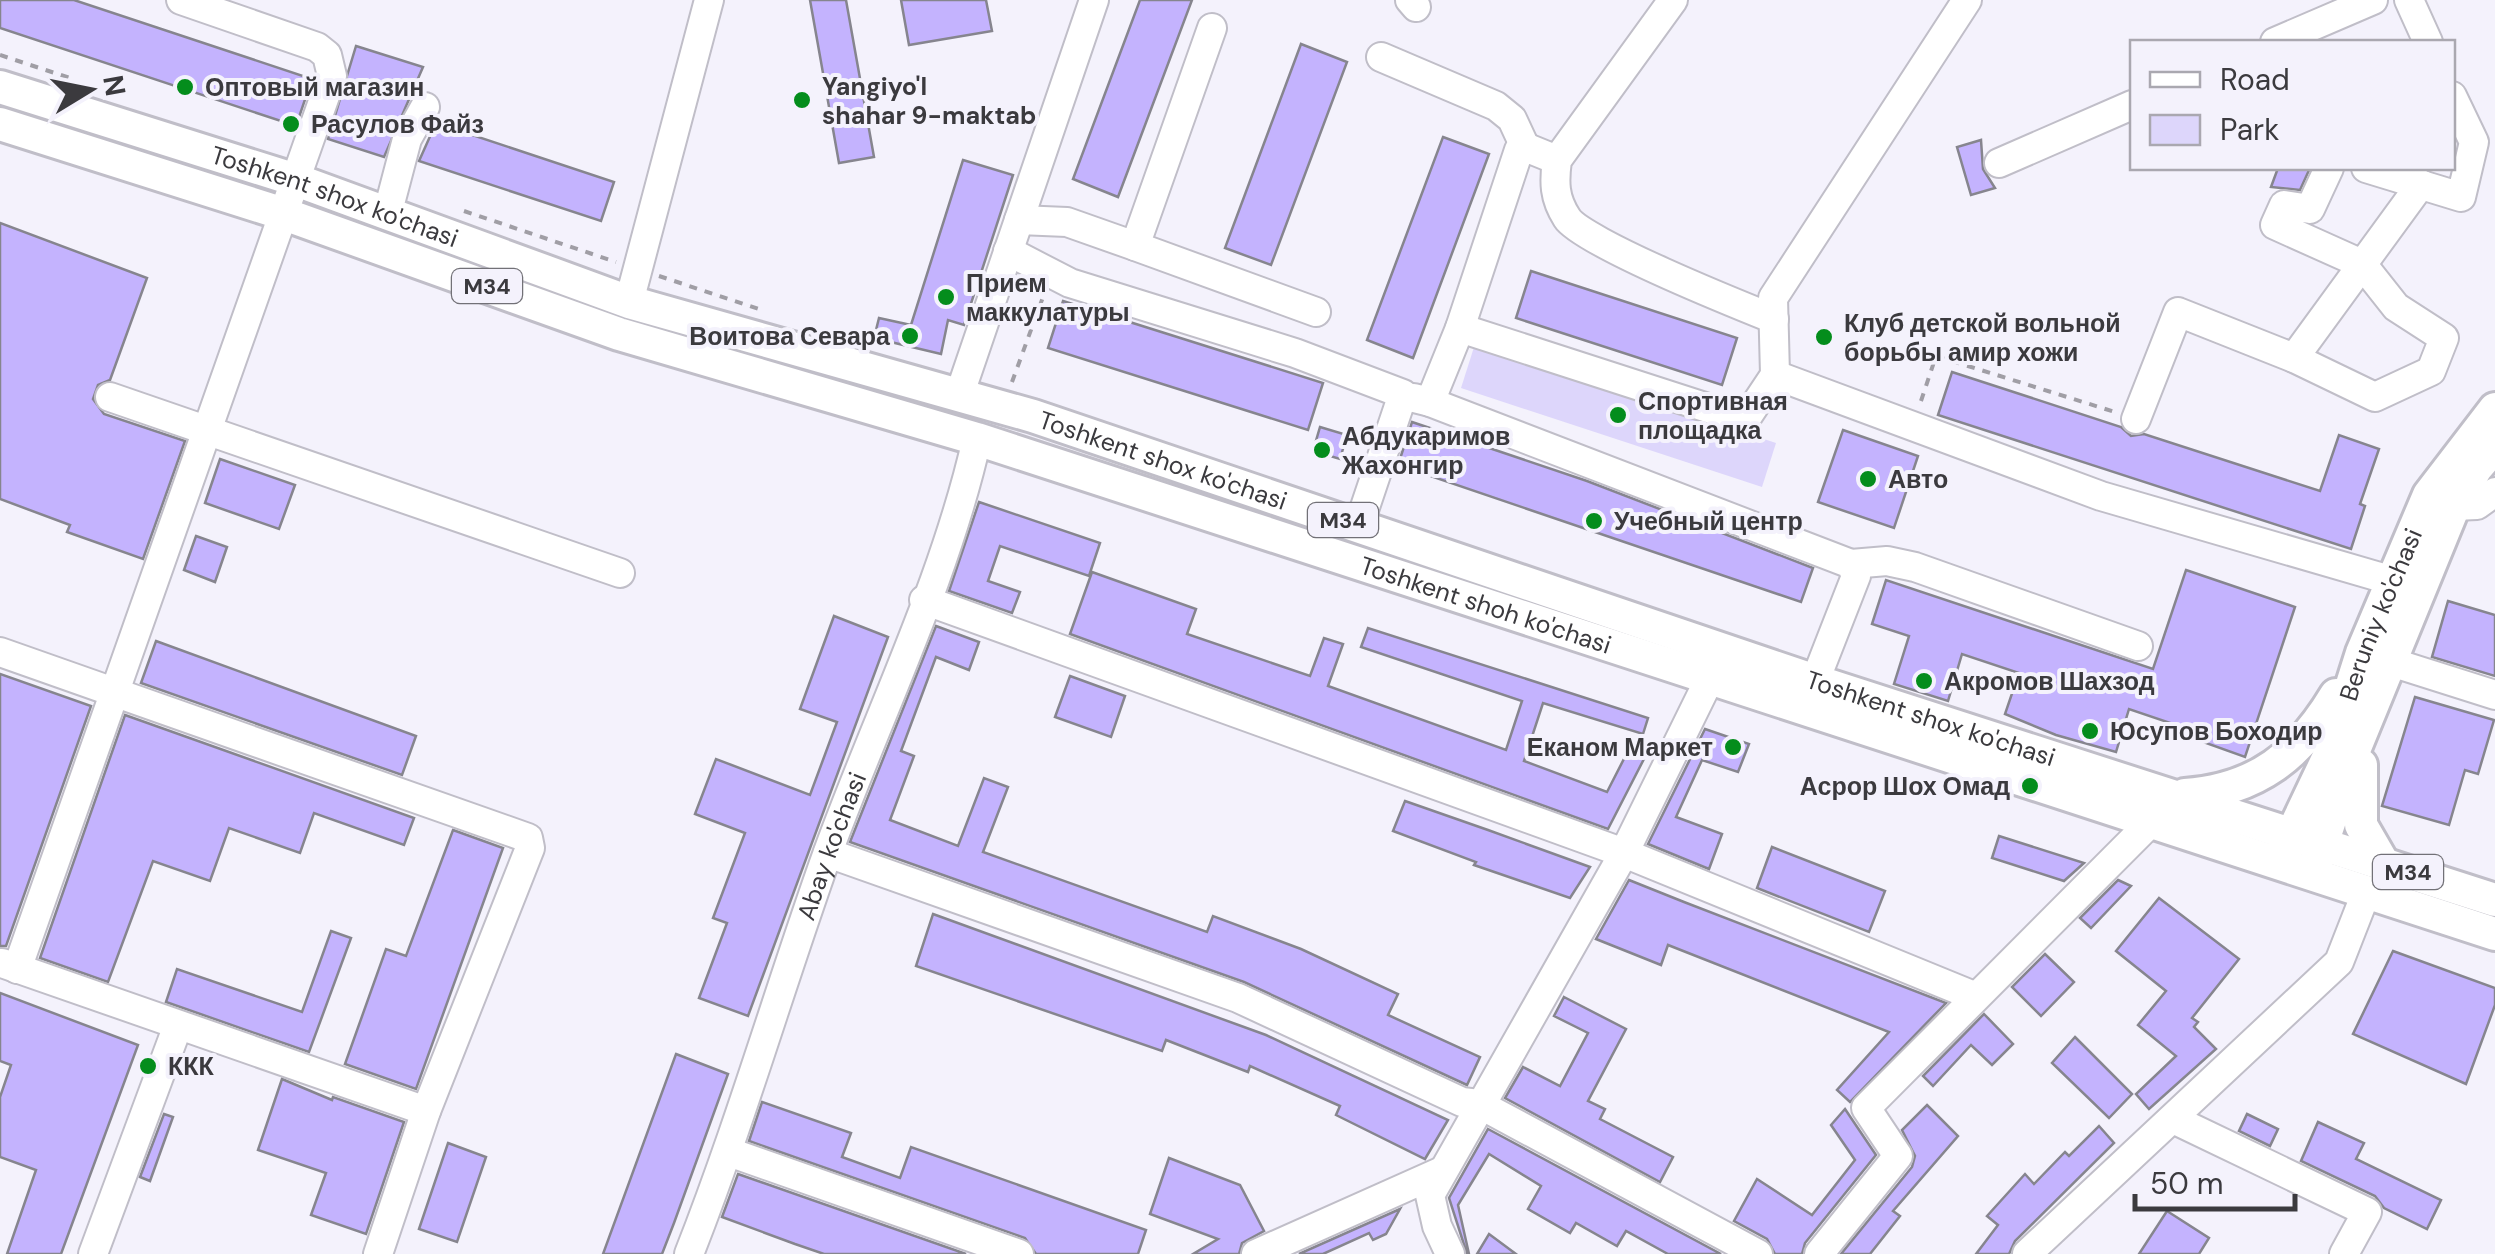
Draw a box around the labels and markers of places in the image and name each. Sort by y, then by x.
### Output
place label: Yangiyo'l shahar 9-maktab [822,70,1036,132]
place label: Оптовый магазин [205,71,424,104]
marker: Оптовый магазин [174,76,196,98]
marker: Yangiyo'l shahar 9-maktab [791,89,813,111]
place label: Расулов Файз [311,108,484,141]
marker: Расулов Файз [280,113,302,135]
place label: Прием маккулатуры [966,267,1130,329]
marker: Прием маккулатуры [935,286,957,308]
place label: Клуб детской вольной борьбы амир хожи [1844,307,2121,369]
place label: Воитова Севара [689,320,891,353]
marker: Воитова Севара [899,325,921,347]
marker: Клуб детской вольной борьбы амир хожи [1813,326,1835,348]
place label: Спортивная площадка [1638,385,1788,447]
marker: Спортивная площадка [1607,404,1629,426]
place label: Абдукаримов Жахонгир [1341,420,1510,482]
marker: Абдукаримов Жахонгир [1311,439,1333,461]
place label: Авто [1888,463,1948,496]
marker: Авто [1857,468,1879,490]
place label: Учебный центр [1614,505,1803,538]
marker: Учебный центр [1583,510,1605,532]
place label: Акромов Шахзод [1944,665,2155,698]
marker: Акромов Шахзод [1913,670,1935,692]
place label: Юсупов Боходир [2110,715,2323,748]
marker: Юсупов Боходир [2079,720,2101,742]
place label: Еканом Маркет [1527,731,1713,764]
marker: Еканом Маркет [1722,736,1744,758]
place label: Асрор Шох Омад [1800,770,2010,803]
marker: Асрор Шох Омад [2019,775,2041,797]
place label: ККК [168,1050,215,1083]
marker: ККК [137,1055,159,1077]

